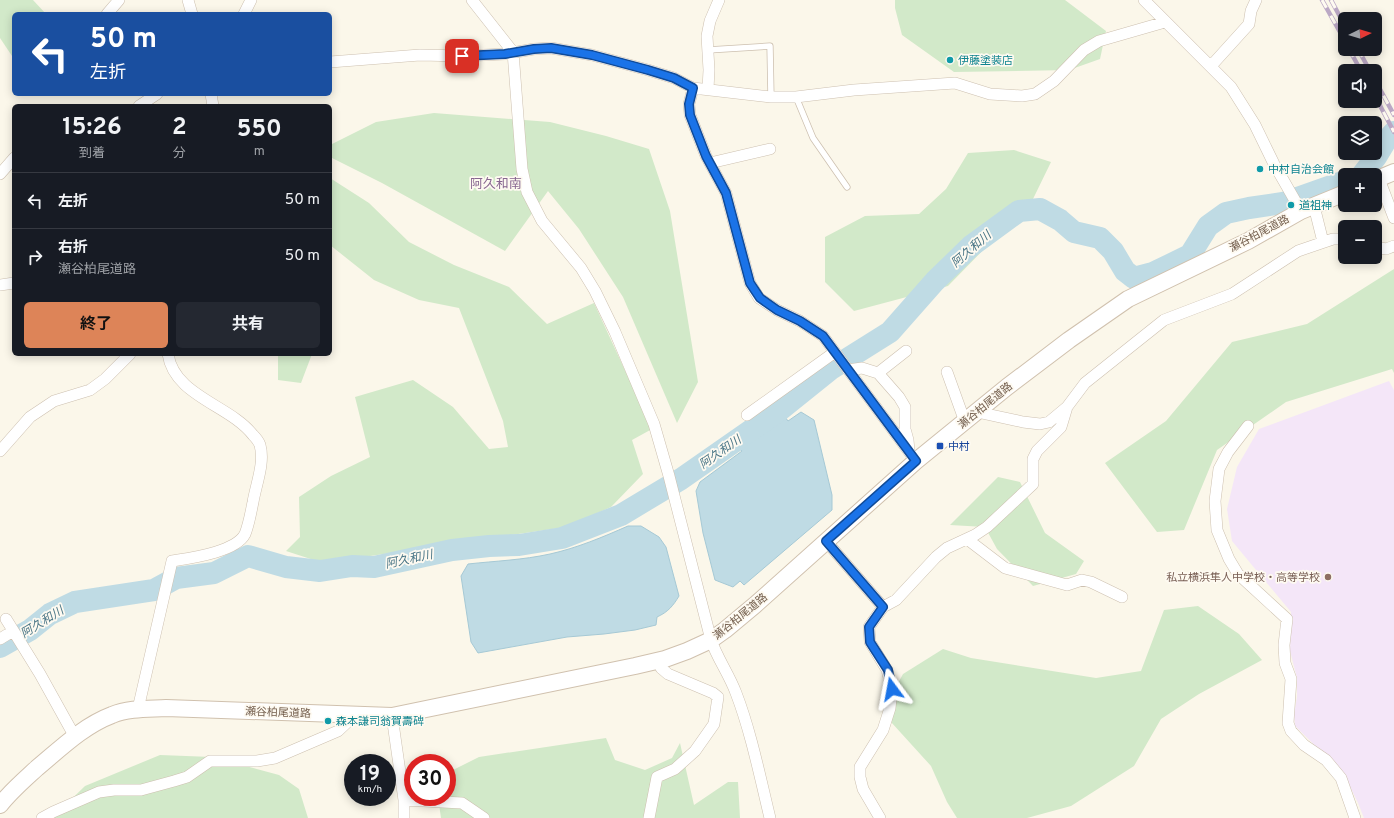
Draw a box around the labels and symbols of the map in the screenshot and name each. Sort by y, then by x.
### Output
north arrow [1338,12,1382,56]
pin [445,39,479,73]
place label: 伊藤塗装店 [958,54,1013,68]
marker: 伊藤塗装店 [945,55,955,65]
place label: 中村自治会館 [1268,163,1334,177]
marker: 中村自治会館 [1255,164,1265,174]
district label: 阿久和南 [470,176,522,193]
place label: 道祖神 [1299,199,1332,213]
marker: 道祖神 [1286,200,1296,210]
street label: 瀬谷柏尾道路 [1227,212,1292,256]
water label: 阿久和川 [948,227,997,272]
street label: 瀬谷柏尾道路 [956,380,1016,432]
water label: 阿久和川 [696,431,746,473]
place label: 中村 [948,440,970,454]
marker: 中村 [935,441,945,451]
water label: 阿久和川 [384,547,436,573]
place label: 私立横浜隼人中学校・高等学校 [1166,571,1320,585]
marker: 私立横浜隼人中学校・高等学校 [1323,572,1333,582]
street label: 瀬谷柏尾道路 [711,591,771,643]
water label: 阿久和川 [18,602,69,642]
position arrow [871,668,913,710]
street label: 瀬谷柏尾道路 [245,705,311,721]
place label: 森本謙司翁賀壽碑 [336,715,424,729]
marker: 森本謙司翁賀壽碑 [323,716,333,726]
speed limit sign: 30 [404,754,456,806]

